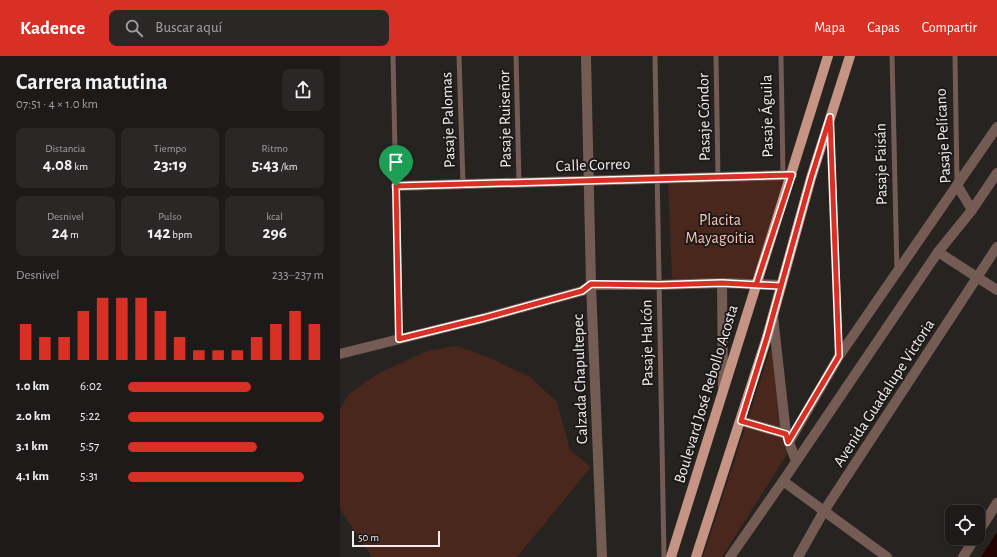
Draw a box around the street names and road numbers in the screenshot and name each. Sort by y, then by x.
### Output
street label: Pasaje Ruiseñor [496,69,515,168]
street label: Pasaje Palomas [438,72,459,168]
street label: Pasaje Cóndor [695,72,714,161]
street label: Pasaje Águila [756,74,777,158]
street label: Pasaje Pelícano [933,88,954,184]
street label: Pasaje Faisán [872,123,891,205]
street label: Calle Correo [555,156,631,174]
street label: Pasaje Halcón [638,299,657,387]
street label: Boulevard José Rebollo Acosta [671,303,741,485]
street label: Calzada Chapultepec [570,314,590,444]
street label: Avenida Guadalupe Victoria [830,316,938,470]

